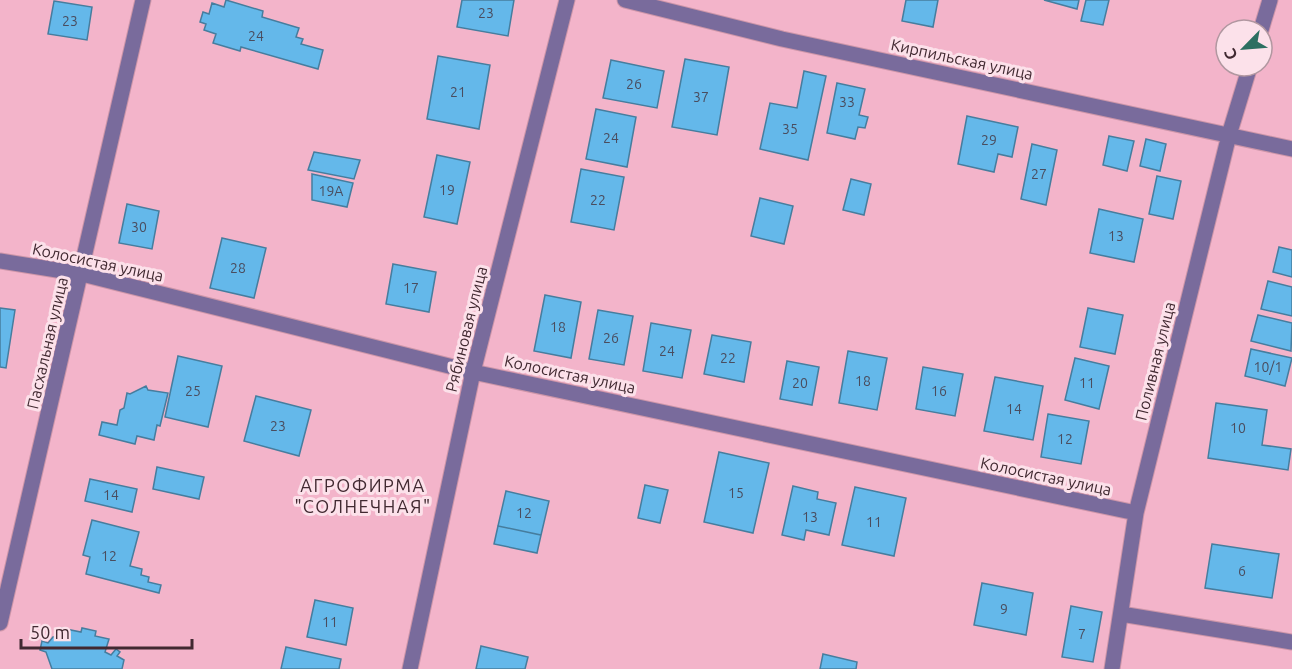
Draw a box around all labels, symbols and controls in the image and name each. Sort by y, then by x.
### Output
house number: 23 [478,5,494,21]
house number: 23 [62,13,78,29]
north arrow [1214,18,1274,78]
house number: 24 [248,28,264,44]
street label: Кирпильская улица [889,35,1035,83]
text: С [1220,46,1241,63]
house number: 26 [626,76,642,92]
house number: 21 [450,84,466,100]
house number: 37 [693,89,709,105]
house number: 33 [839,94,855,110]
house number: 35 [782,121,798,137]
house number: 24 [603,130,619,146]
house number: 29 [981,132,997,148]
house number: 27 [1031,166,1047,182]
house number: 19 [439,182,455,198]
house number: 19А [319,183,343,199]
house number: 22 [590,192,606,208]
house number: 30 [131,219,147,235]
house number: 13 [1108,228,1124,244]
street label: Колосистая улица [31,239,165,285]
house number: 28 [230,260,246,276]
street label: Рябиновая улица [442,264,490,394]
street label: Пасхальная улица [23,275,71,411]
house number: 17 [403,280,419,296]
street label: Поливная улица [1132,300,1178,422]
house number: 18 [550,319,566,335]
house number: 26 [603,330,619,346]
house number: 24 [659,343,675,359]
house number: 22 [720,350,736,366]
street label: Колосистая улица [503,351,637,397]
house number: 10/1 [1254,359,1282,375]
house number: 18 [855,373,871,389]
house number: 20 [792,375,808,391]
house number: 11 [1079,375,1095,391]
house number: 25 [185,383,201,399]
house number: 16 [931,383,947,399]
house number: 14 [1006,401,1022,417]
house number: 23 [270,418,286,434]
house number: 10 [1230,420,1246,436]
house number: 12 [1057,431,1073,447]
street label: Колосистая улица [979,453,1113,499]
district label: АГРОФИРМА "СОЛНЕЧНАЯ" [294,475,432,516]
house number: 15 [728,485,744,501]
house number: 14 [103,487,119,503]
house number: 12 [516,505,532,521]
house number: 13 [802,509,818,525]
house number: 11 [866,514,882,530]
house number: 12 [101,548,117,564]
house number: 6 [1238,563,1246,579]
house number: 9 [1000,601,1008,617]
scale bar [21,612,192,650]
house number: 11 [322,614,338,630]
text: 50 m [30,622,70,642]
house number: 7 [1078,626,1086,642]

